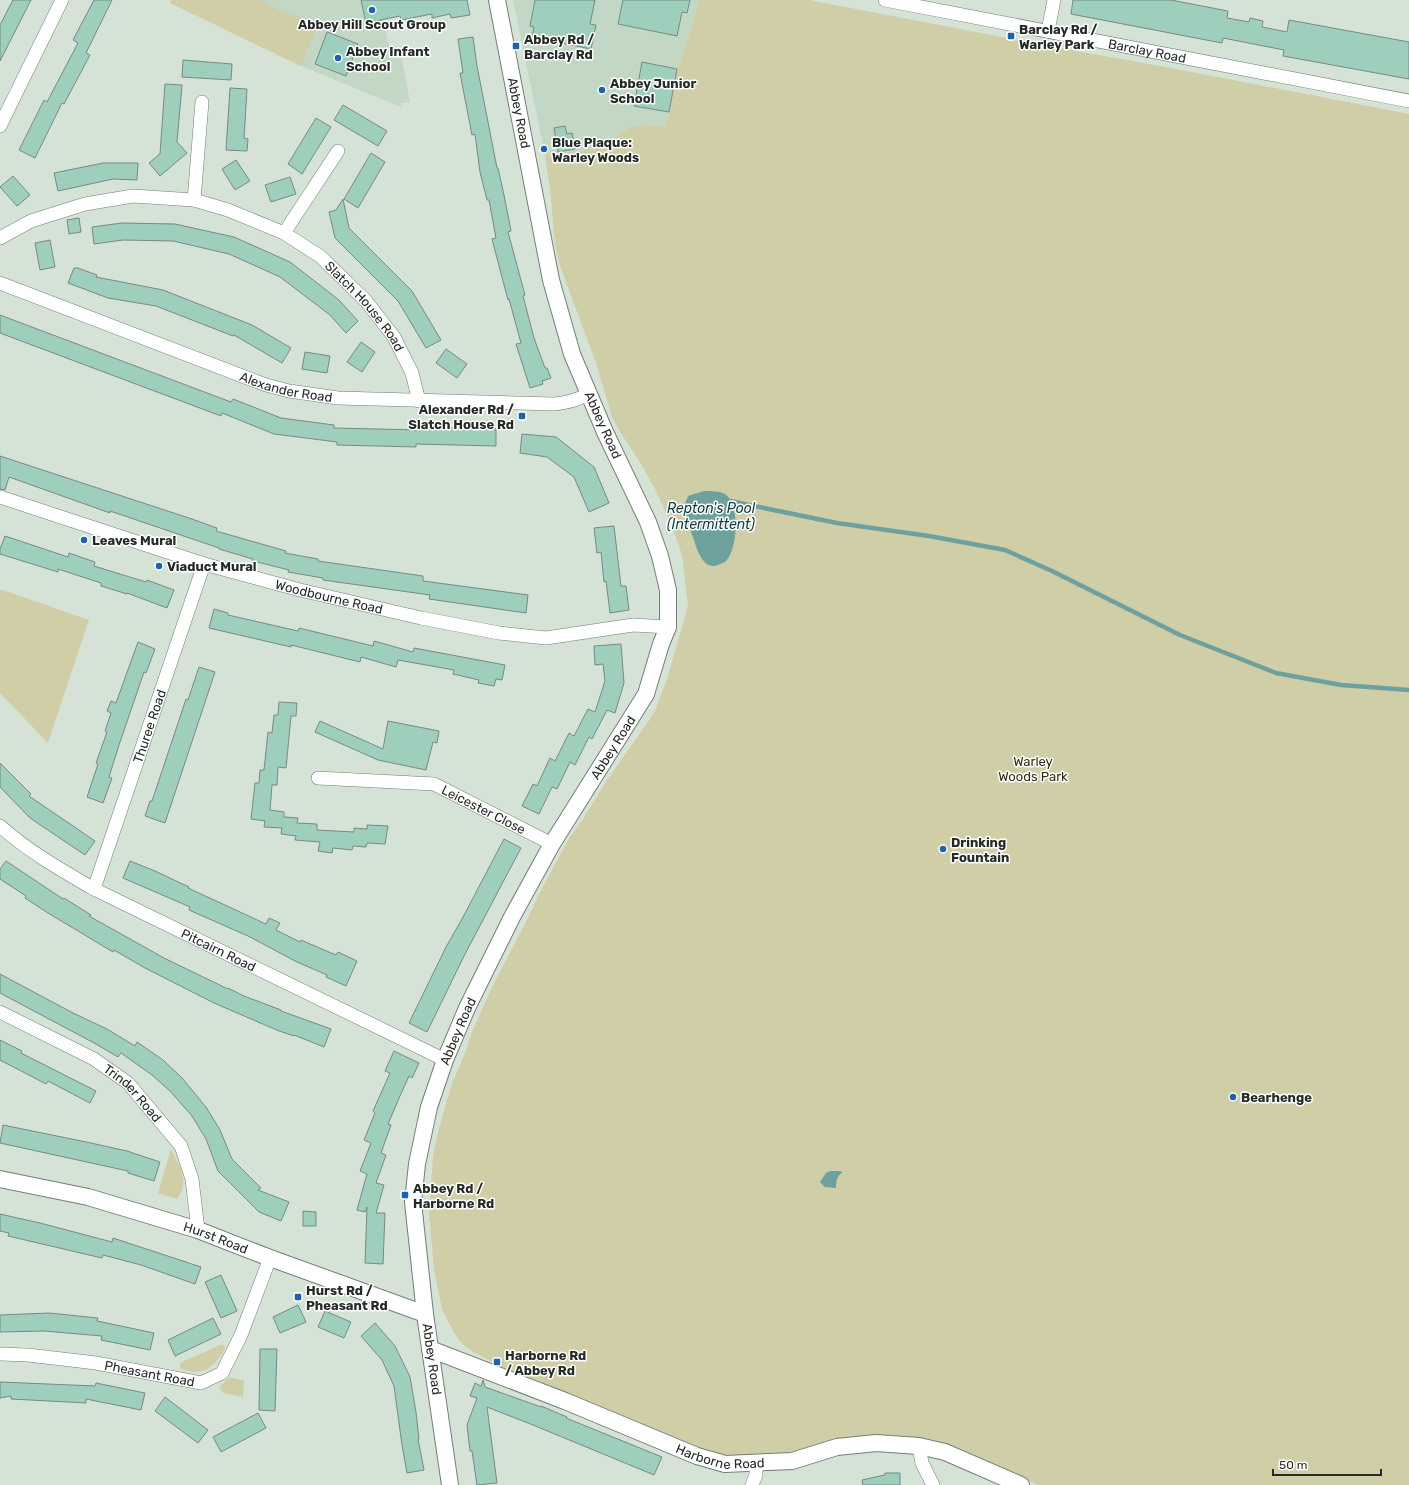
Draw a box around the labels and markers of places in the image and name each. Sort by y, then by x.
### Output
marker: Abbey Hill Scout Group [367,5,377,15]
place label: Abbey Hill Scout Group [298,17,446,32]
place label: Barclay Rd / Warley Park [1019,22,1098,52]
marker: Barclay Rd / Warley Park [1006,31,1016,41]
place label: Abbey Rd / Barclay Rd [524,32,594,62]
marker: Abbey Rd / Barclay Rd [511,41,521,51]
place label: Abbey Infant School [346,44,430,74]
marker: Abbey Infant School [333,53,343,63]
place label: Abbey Junior School [610,76,696,106]
marker: Abbey Junior School [597,85,607,95]
place label: Blue Plaque: Warley Woods [552,135,639,165]
marker: Blue Plaque: Warley Woods [539,144,549,154]
place label: Alexander Rd / Slatch House Rd [408,402,514,432]
marker: Alexander Rd / Slatch House Rd [517,411,527,421]
place label: Leaves Mural [92,533,176,548]
marker: Leaves Mural [79,535,89,545]
place label: Viaduct Mural [167,559,257,574]
marker: Viaduct Mural [154,561,164,571]
place label: Drinking Fountain [951,835,1009,865]
marker: Drinking Fountain [938,844,948,854]
place label: Bearhenge [1241,1090,1312,1105]
marker: Bearhenge [1228,1092,1238,1102]
place label: Abbey Rd / Harborne Rd [413,1181,494,1211]
marker: Abbey Rd / Harborne Rd [400,1190,410,1200]
place label: Hurst Rd / Pheasant Rd [306,1283,388,1313]
marker: Hurst Rd / Pheasant Rd [293,1292,303,1302]
place label: Harborne Rd / Abbey Rd [505,1348,586,1378]
marker: Harborne Rd / Abbey Rd [492,1357,502,1367]

